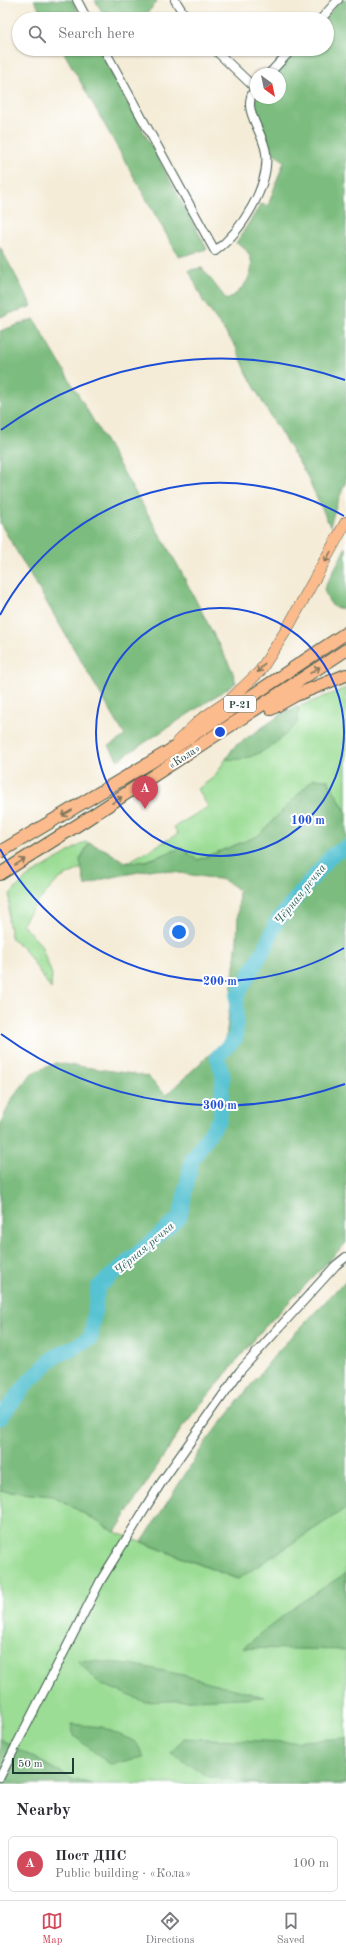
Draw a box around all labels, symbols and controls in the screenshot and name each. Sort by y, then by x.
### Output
search box [12,12,334,56]
icon: search [26,23,48,45]
text: Search here [58,27,135,42]
north arrow [250,68,286,104]
one-way arrow [323,551,331,563]
one-way arrow [257,663,265,674]
one-way arrow [309,666,320,674]
road number: Р-21 [224,696,256,712]
centre of rings [213,725,227,739]
street label: «Кола» [167,743,202,771]
pin: A [132,776,158,809]
one-way arrow [111,796,122,804]
one-way arrow [61,809,73,817]
text: 100 m [291,815,325,827]
one-way arrow [14,857,26,865]
water label: Чёрная речка [272,861,329,927]
your location [169,922,189,942]
text: 200 m [203,976,237,988]
text: 300 m [203,1100,237,1112]
water label: Чёрная речка [112,1219,177,1277]
scale bar [12,1756,74,1775]
text: 50 m [18,1759,43,1770]
text: Nearby [16,1802,71,1819]
text: Пост ДПС [55,1849,126,1864]
text: A [25,1857,35,1870]
text: 100 m [292,1857,329,1870]
text: Public building · «Кола» [55,1867,191,1880]
tab: Map [41,1910,63,1948]
tab: Directions [146,1910,194,1948]
tab: Saved [277,1910,305,1948]

